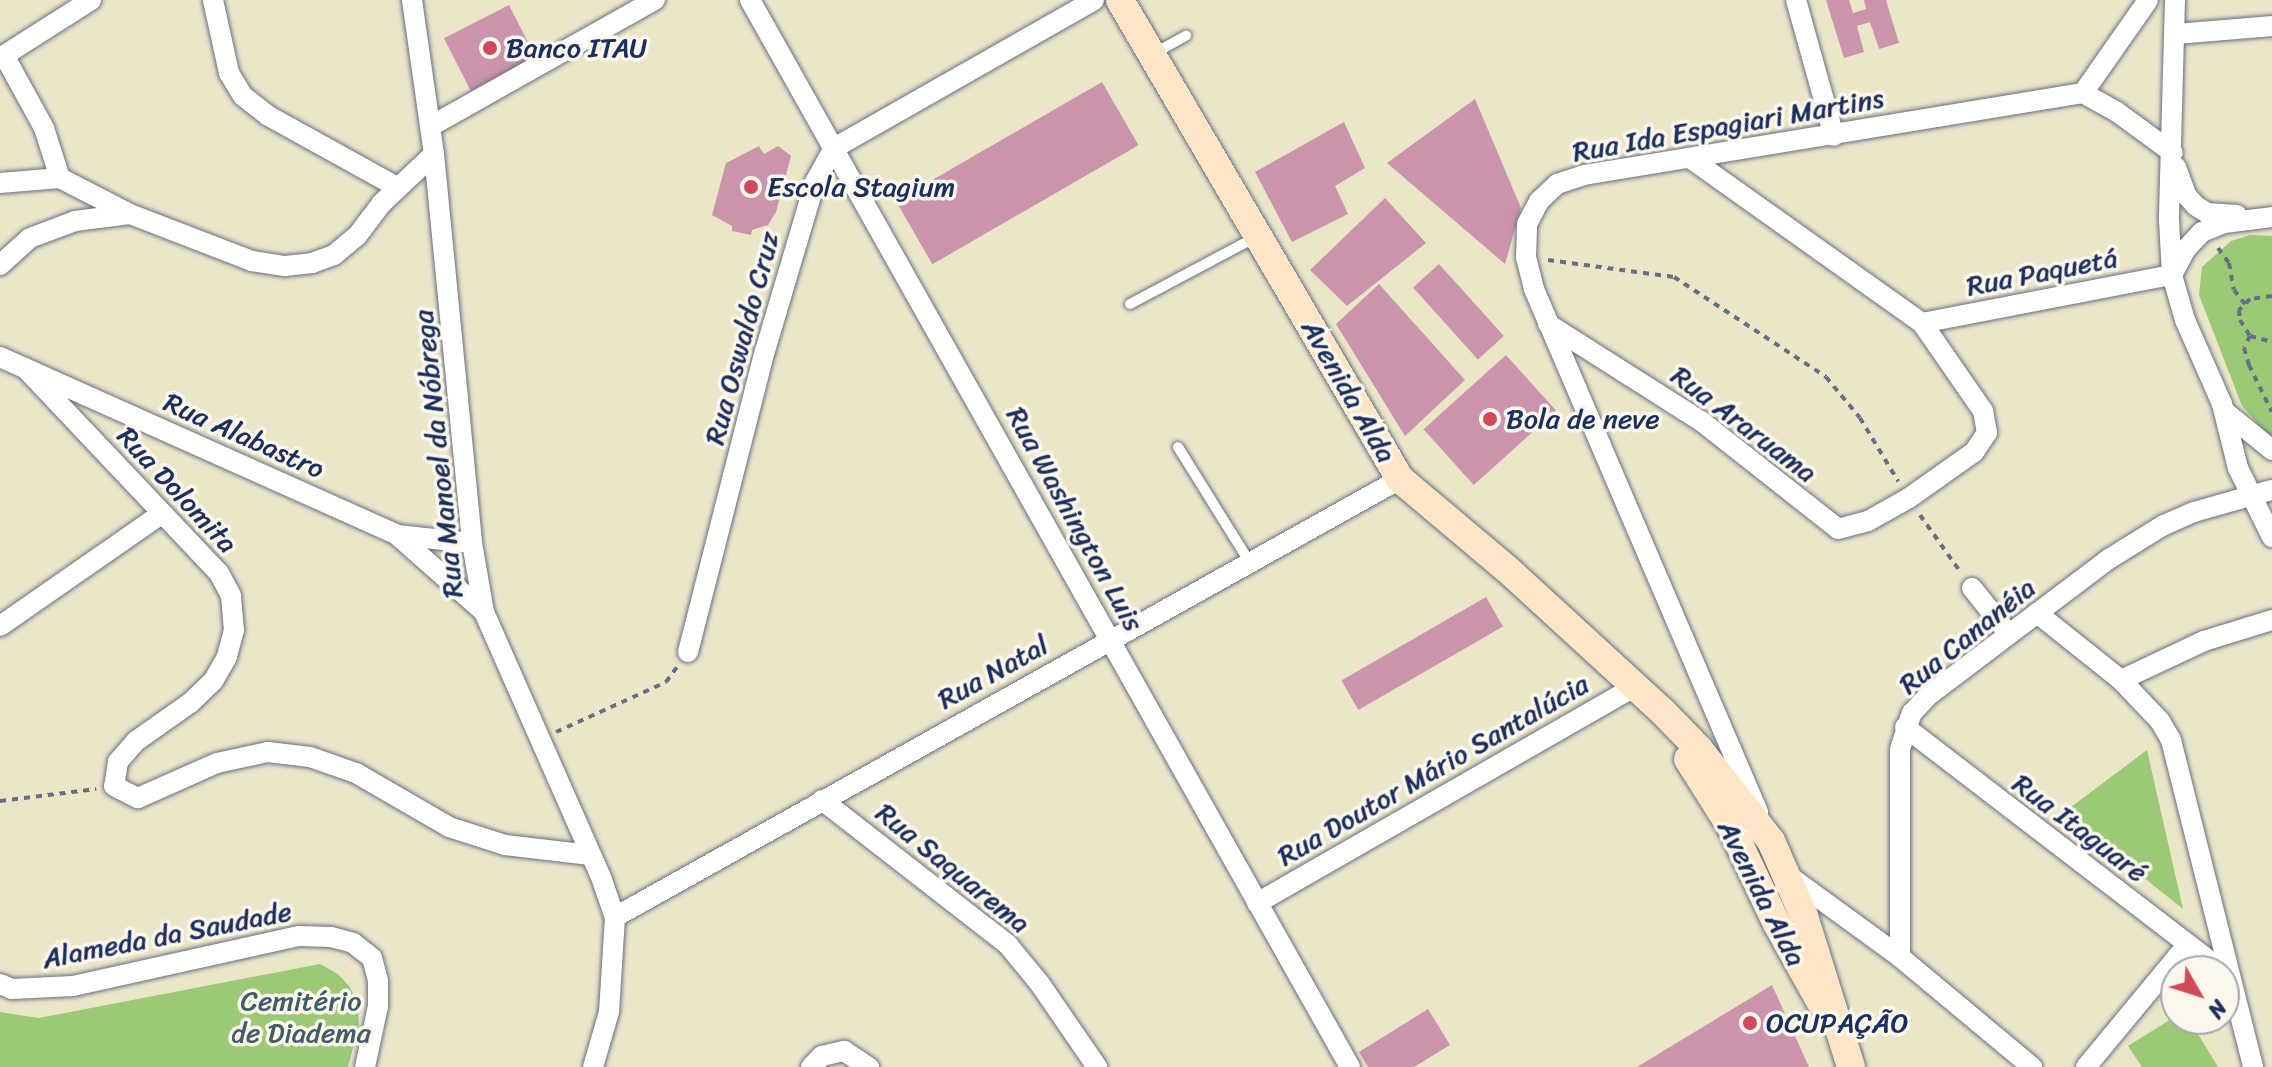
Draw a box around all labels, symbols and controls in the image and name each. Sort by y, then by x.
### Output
place label: Banco ITAU [506,31,648,65]
marker: Banco ITAU [481,39,499,57]
street label: Rua Ida Espagiari Martins [1569,81,1887,169]
place label: Escola Stagium [767,170,955,204]
marker: Escola Stagium [742,178,760,196]
street label: Rua Oswaldo Cruz [697,228,787,448]
street label: Rua Paquetá [1964,241,2120,303]
street label: Rua Manoel da Nóbrega [406,309,470,599]
street label: Avenida Alda [1294,313,1404,469]
street label: Rua Araruama [1665,358,1823,490]
street label: Rua Alabastro [159,386,329,486]
street label: Rua Washington Luis [1000,401,1150,637]
place label: Bola de neve [1506,402,1661,436]
marker: Bola de neve [1481,410,1499,428]
street label: Rua Dolomita [110,420,244,560]
street label: Rua Cananéia [1892,571,2042,701]
street label: Rua Natal [932,628,1054,716]
street label: Rua Doutor Mário Santalúcia [1272,667,1594,873]
street label: Rua Itaguaré [2006,766,2154,890]
street label: Rua Saquarema [869,795,1037,941]
street label: Avenida Alda [1711,814,1813,972]
street label: Alameda da Saudade [40,894,294,976]
north arrow [2160,955,2240,1035]
park label: Cemitério de Diadema [232,984,370,1050]
text: N [2198,991,2237,1027]
place label: OCUPAÇÃO [1766,1006,1909,1040]
marker: OCUPAÇÃO [1741,1014,1759,1032]

